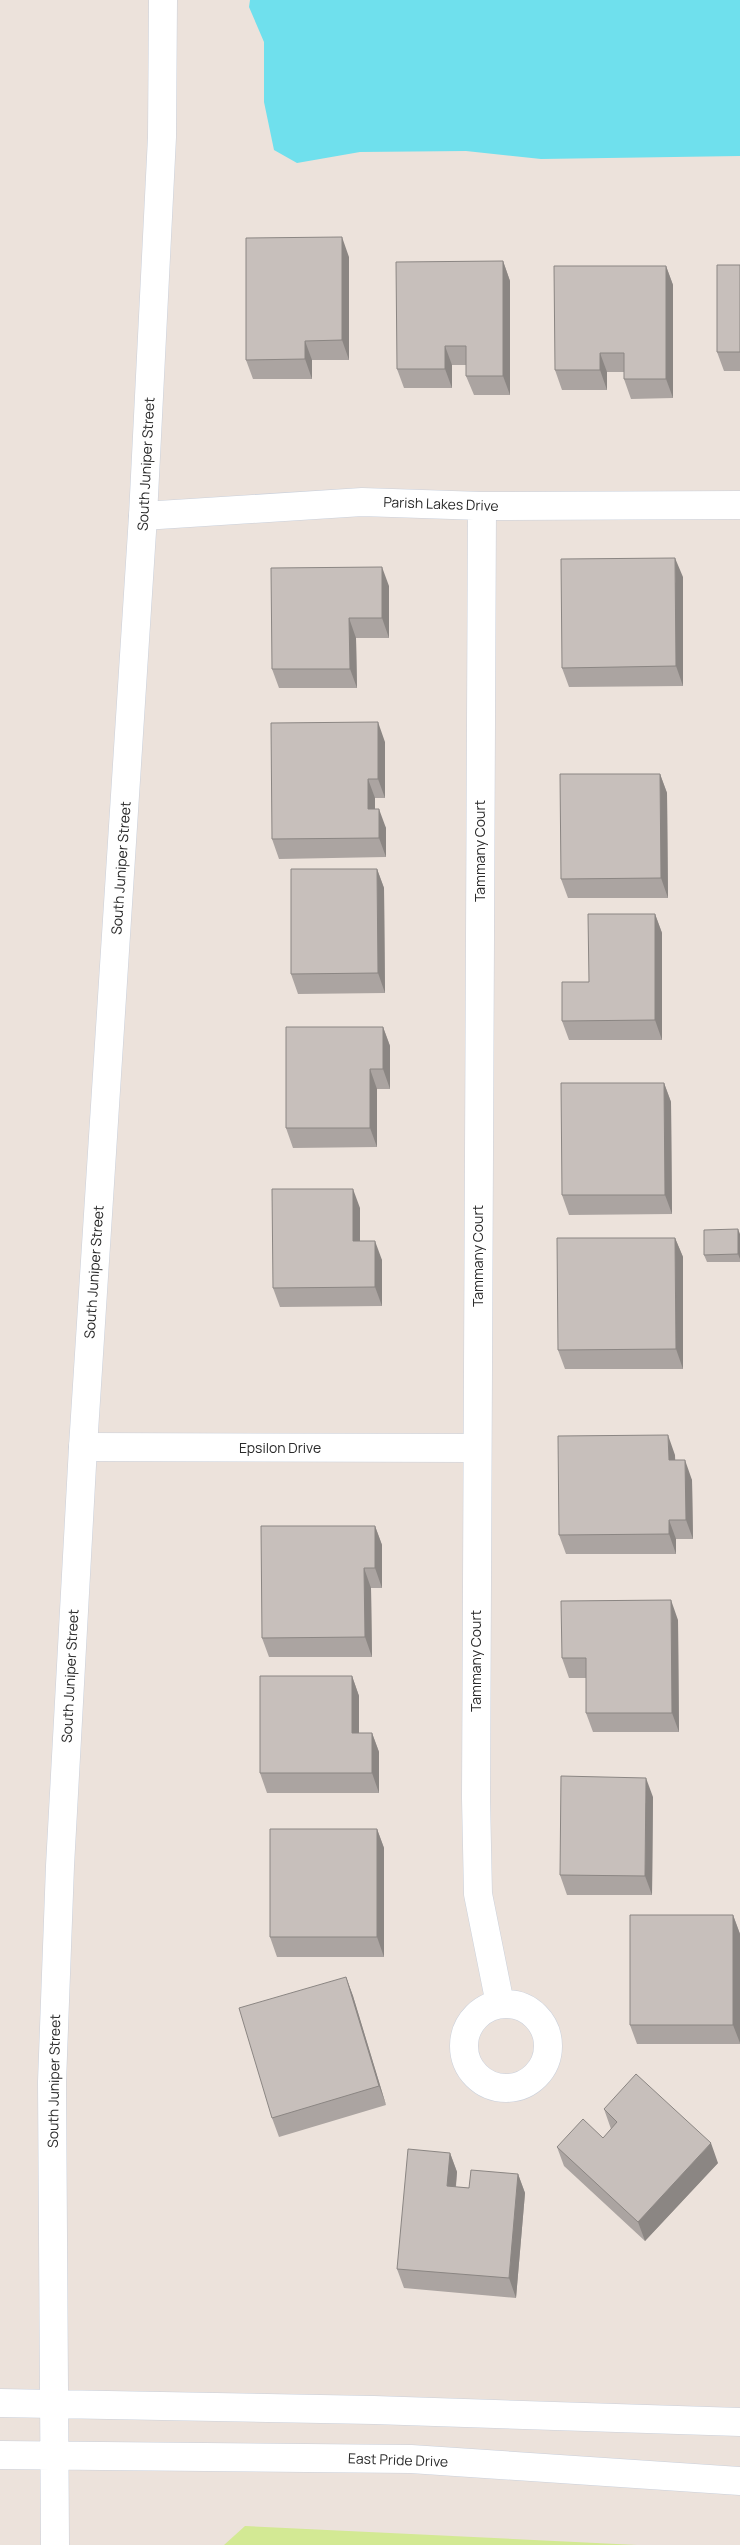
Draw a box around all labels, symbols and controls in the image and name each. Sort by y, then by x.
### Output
street label: South Juniper Street [133,396,159,531]
street label: Parish Lakes Drive [383,492,499,515]
street label: South Juniper Street [106,800,135,935]
street label: Tammany Court [470,800,489,902]
street label: South Juniper Street [79,1204,108,1339]
street label: Tammany Court [468,1205,487,1307]
street label: Epsilon Drive [239,1438,321,1457]
street label: South Juniper Street [57,1608,83,1743]
street label: Tammany Court [466,1610,485,1712]
street label: South Juniper Street [43,2014,64,2148]
street label: East Pride Drive [348,2448,448,2471]

